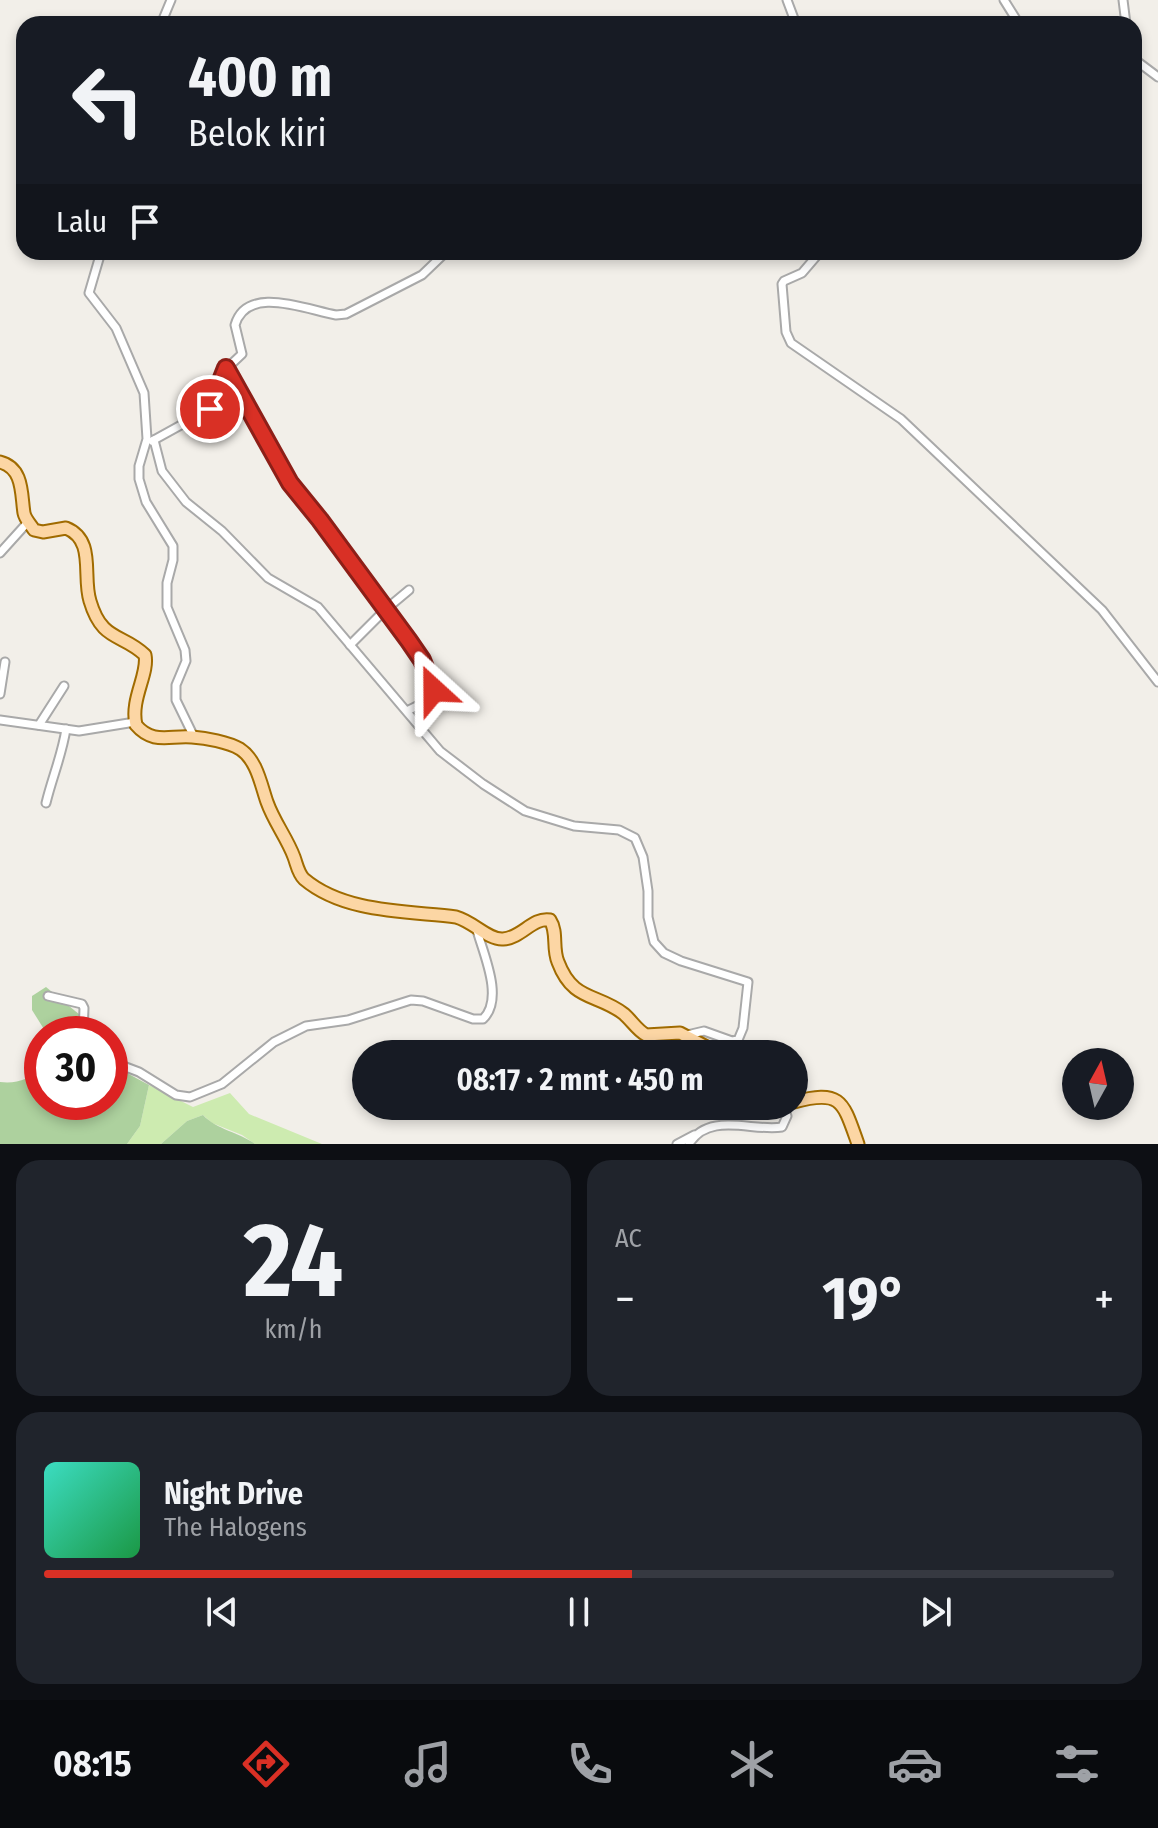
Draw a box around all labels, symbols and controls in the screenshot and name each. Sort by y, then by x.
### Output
text: 400 m [188,44,332,111]
icon: left [56,48,160,152]
text: Belok kiri [188,112,326,156]
icon: arrive [123,200,167,244]
text: Lalu [56,204,107,240]
pin [176,375,244,443]
icon: arrive [188,387,232,431]
position arrow [392,648,476,732]
speed limit sign: 30 [24,1016,128,1120]
north arrow [1062,1048,1134,1120]
map controls [1062,1048,1134,1120]
text: 08:17 · 2 mnt · 450 m [457,1062,703,1098]
text: 24 [244,1199,343,1324]
text: AC [615,1223,642,1254]
text: 19° [822,1263,907,1335]
text: − [615,1273,635,1326]
text: + [1094,1273,1114,1326]
text: km/h [265,1314,322,1345]
text: Night Drive [164,1476,303,1512]
text: The Halogens [164,1512,307,1543]
icon: previous [200,1590,244,1634]
icon: pause [557,1590,601,1634]
icon: next [914,1590,958,1634]
icon: directions [238,1736,294,1792]
icon: music [400,1736,456,1792]
icon: phone [562,1736,618,1792]
icon: climate [724,1736,780,1792]
icon: car [887,1736,943,1792]
icon: filters [1049,1736,1105,1792]
text: 08:15 [53,1742,132,1786]

